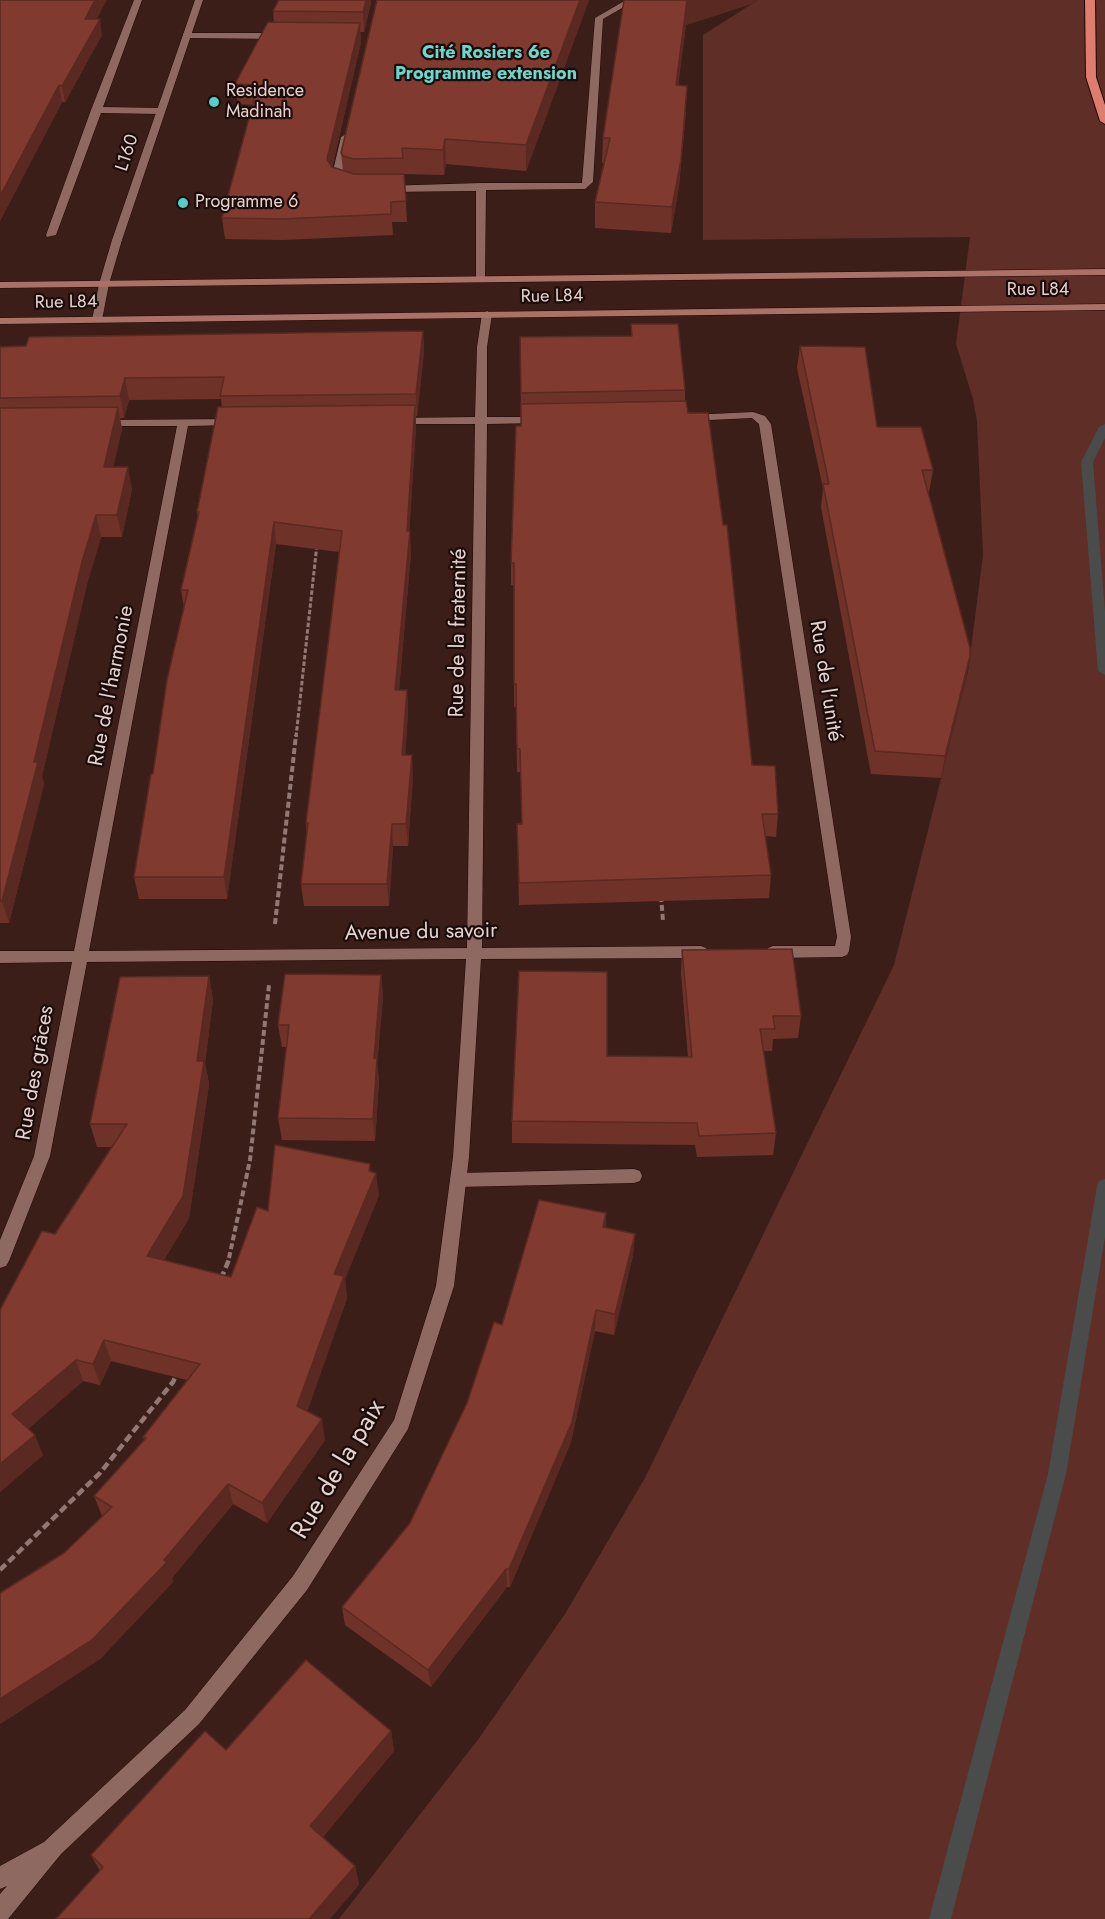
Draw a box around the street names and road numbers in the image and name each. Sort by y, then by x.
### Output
street label: L160 [112,132,144,174]
street label: Rue L84 [1007,280,1069,302]
street label: Rue L84 [521,286,583,308]
street label: Rue L84 [35,292,97,314]
street label: Rue de la fraternité [445,548,473,718]
street label: Rue de l'harmonie [84,603,140,769]
street label: Rue de l'unité [803,619,847,743]
street label: Avenue du savoir [345,919,497,947]
street label: Rue des grâces [12,1004,60,1142]
street label: Rue de la paix [285,1395,393,1545]

